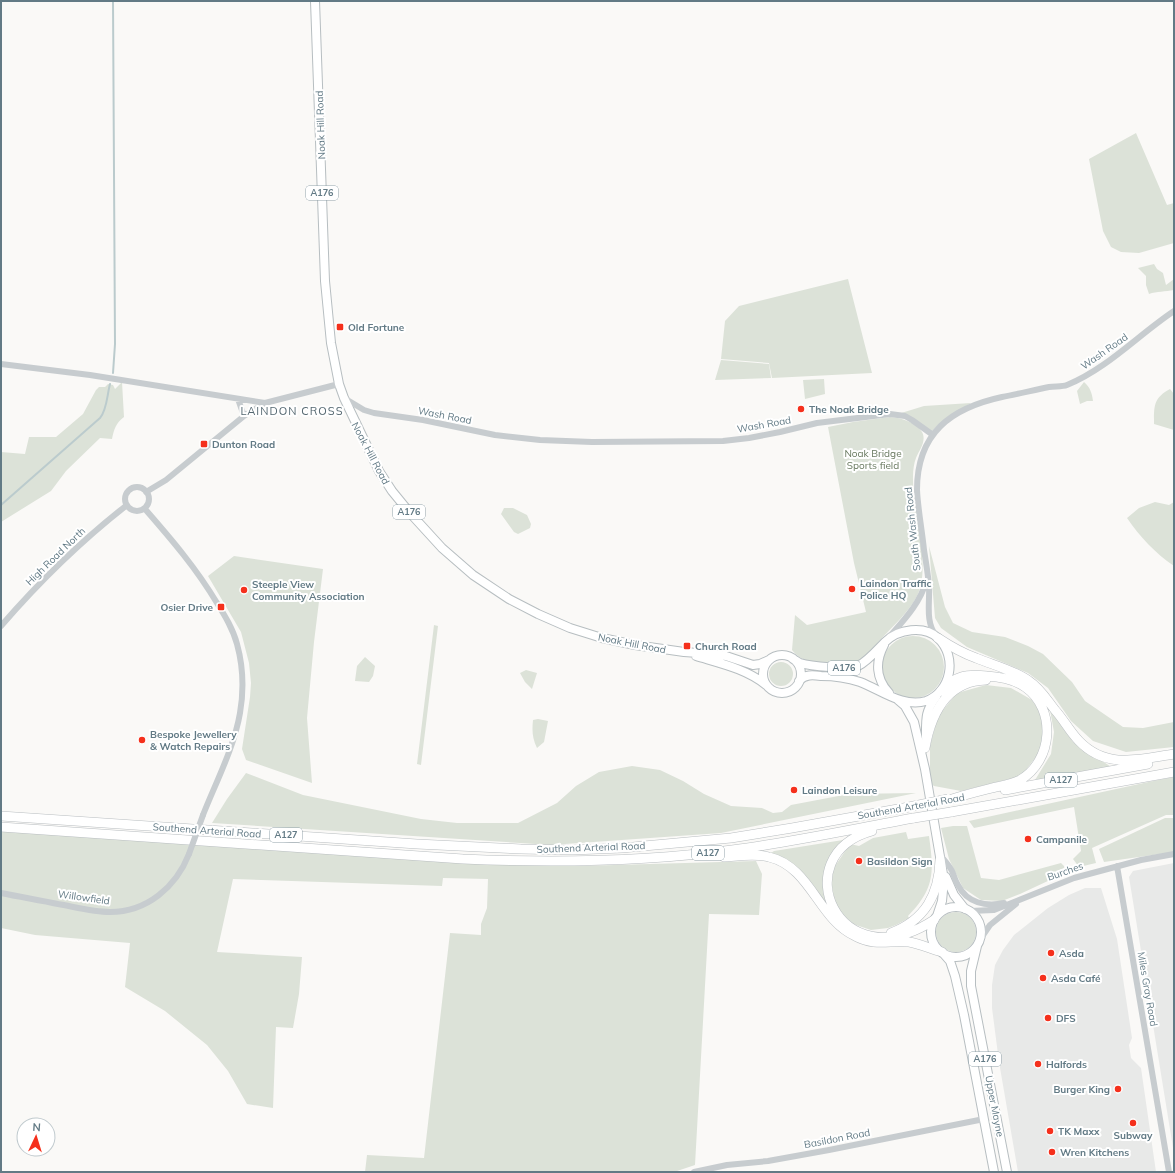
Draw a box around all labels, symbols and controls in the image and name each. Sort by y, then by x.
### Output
street label: Noak Hill Road [313,90,328,160]
road number: A176 [306,186,338,200]
place label: Old Fortune [348,321,405,334]
marker: Old Fortune [335,322,345,332]
street label: Wash Road [1078,330,1130,372]
place label: The Noak Bridge [809,403,889,416]
district label: LAINDON CROSS [241,404,344,418]
street label: Wash Road [417,404,473,427]
marker: The Noak Bridge [796,404,806,414]
street label: Wash Road [736,413,792,436]
street label: Noak Hill Road [349,420,392,487]
place label: Dunton Road [212,438,275,451]
marker: Dunton Road [199,439,209,449]
park label: Noak Bridge Sports field [844,447,902,472]
street label: South Wash Road [902,486,923,571]
road number: A176 [393,505,425,519]
street label: High Road North [23,524,88,588]
place label: Laindon Traffic Police HQ [860,577,932,602]
place label: Steeple View Community Association [252,578,365,603]
marker: Laindon Traffic Police HQ [847,584,857,594]
marker: Steeple View Community Association [239,585,249,595]
place label: Osier Drive [160,601,214,614]
marker: Osier Drive [216,602,226,612]
street label: Noak Hill Road [597,631,667,656]
place label: Church Road [695,640,757,653]
marker: Church Road [682,641,692,651]
road number: A176 [828,661,860,675]
place label: Bespoke Jewellery & Watch Repairs [150,728,237,753]
marker: Bespoke Jewellery & Watch Repairs [137,735,147,745]
road number: A127 [1045,773,1077,787]
place label: Laindon Leisure [802,784,878,797]
marker: Laindon Leisure [789,785,799,795]
street label: Southend Arterial Road [856,791,966,822]
street label: Southend Arterial Road [152,820,262,841]
road number: A127 [270,828,302,842]
place label: Campanile [1036,833,1088,846]
marker: Campanile [1023,834,1033,844]
street label: Southend Arterial Road [537,839,646,856]
road number: A127 [692,846,724,860]
place label: Basildon Sign [867,855,933,868]
marker: Basildon Sign [854,856,864,866]
street label: Burches [1045,859,1085,884]
street label: Willowfield [57,887,111,908]
place label: Asda [1059,947,1084,960]
marker: Asda [1046,948,1056,958]
street label: Miles Gray Road [1135,951,1160,1027]
place label: Asda Café [1051,972,1101,985]
marker: Asda Café [1038,973,1048,983]
place label: DFS [1056,1012,1076,1025]
marker: DFS [1043,1013,1053,1023]
road number: A176 [969,1052,1001,1066]
place label: Halfords [1046,1058,1087,1071]
marker: Halfords [1033,1059,1043,1069]
street label: Upper Mayne [982,1074,1007,1138]
place label: Burger King [1053,1083,1110,1096]
marker: Burger King [1113,1084,1123,1094]
north arrow [16,1117,56,1157]
marker: Subway [1128,1118,1138,1128]
text: N [32,1120,41,1134]
place label: TK Maxx [1058,1125,1100,1138]
street label: Basildon Road [803,1126,871,1151]
marker: TK Maxx [1045,1126,1055,1136]
place label: Subway [1114,1129,1153,1142]
place label: Wren Kitchens [1060,1146,1129,1159]
marker: Wren Kitchens [1047,1147,1057,1157]

